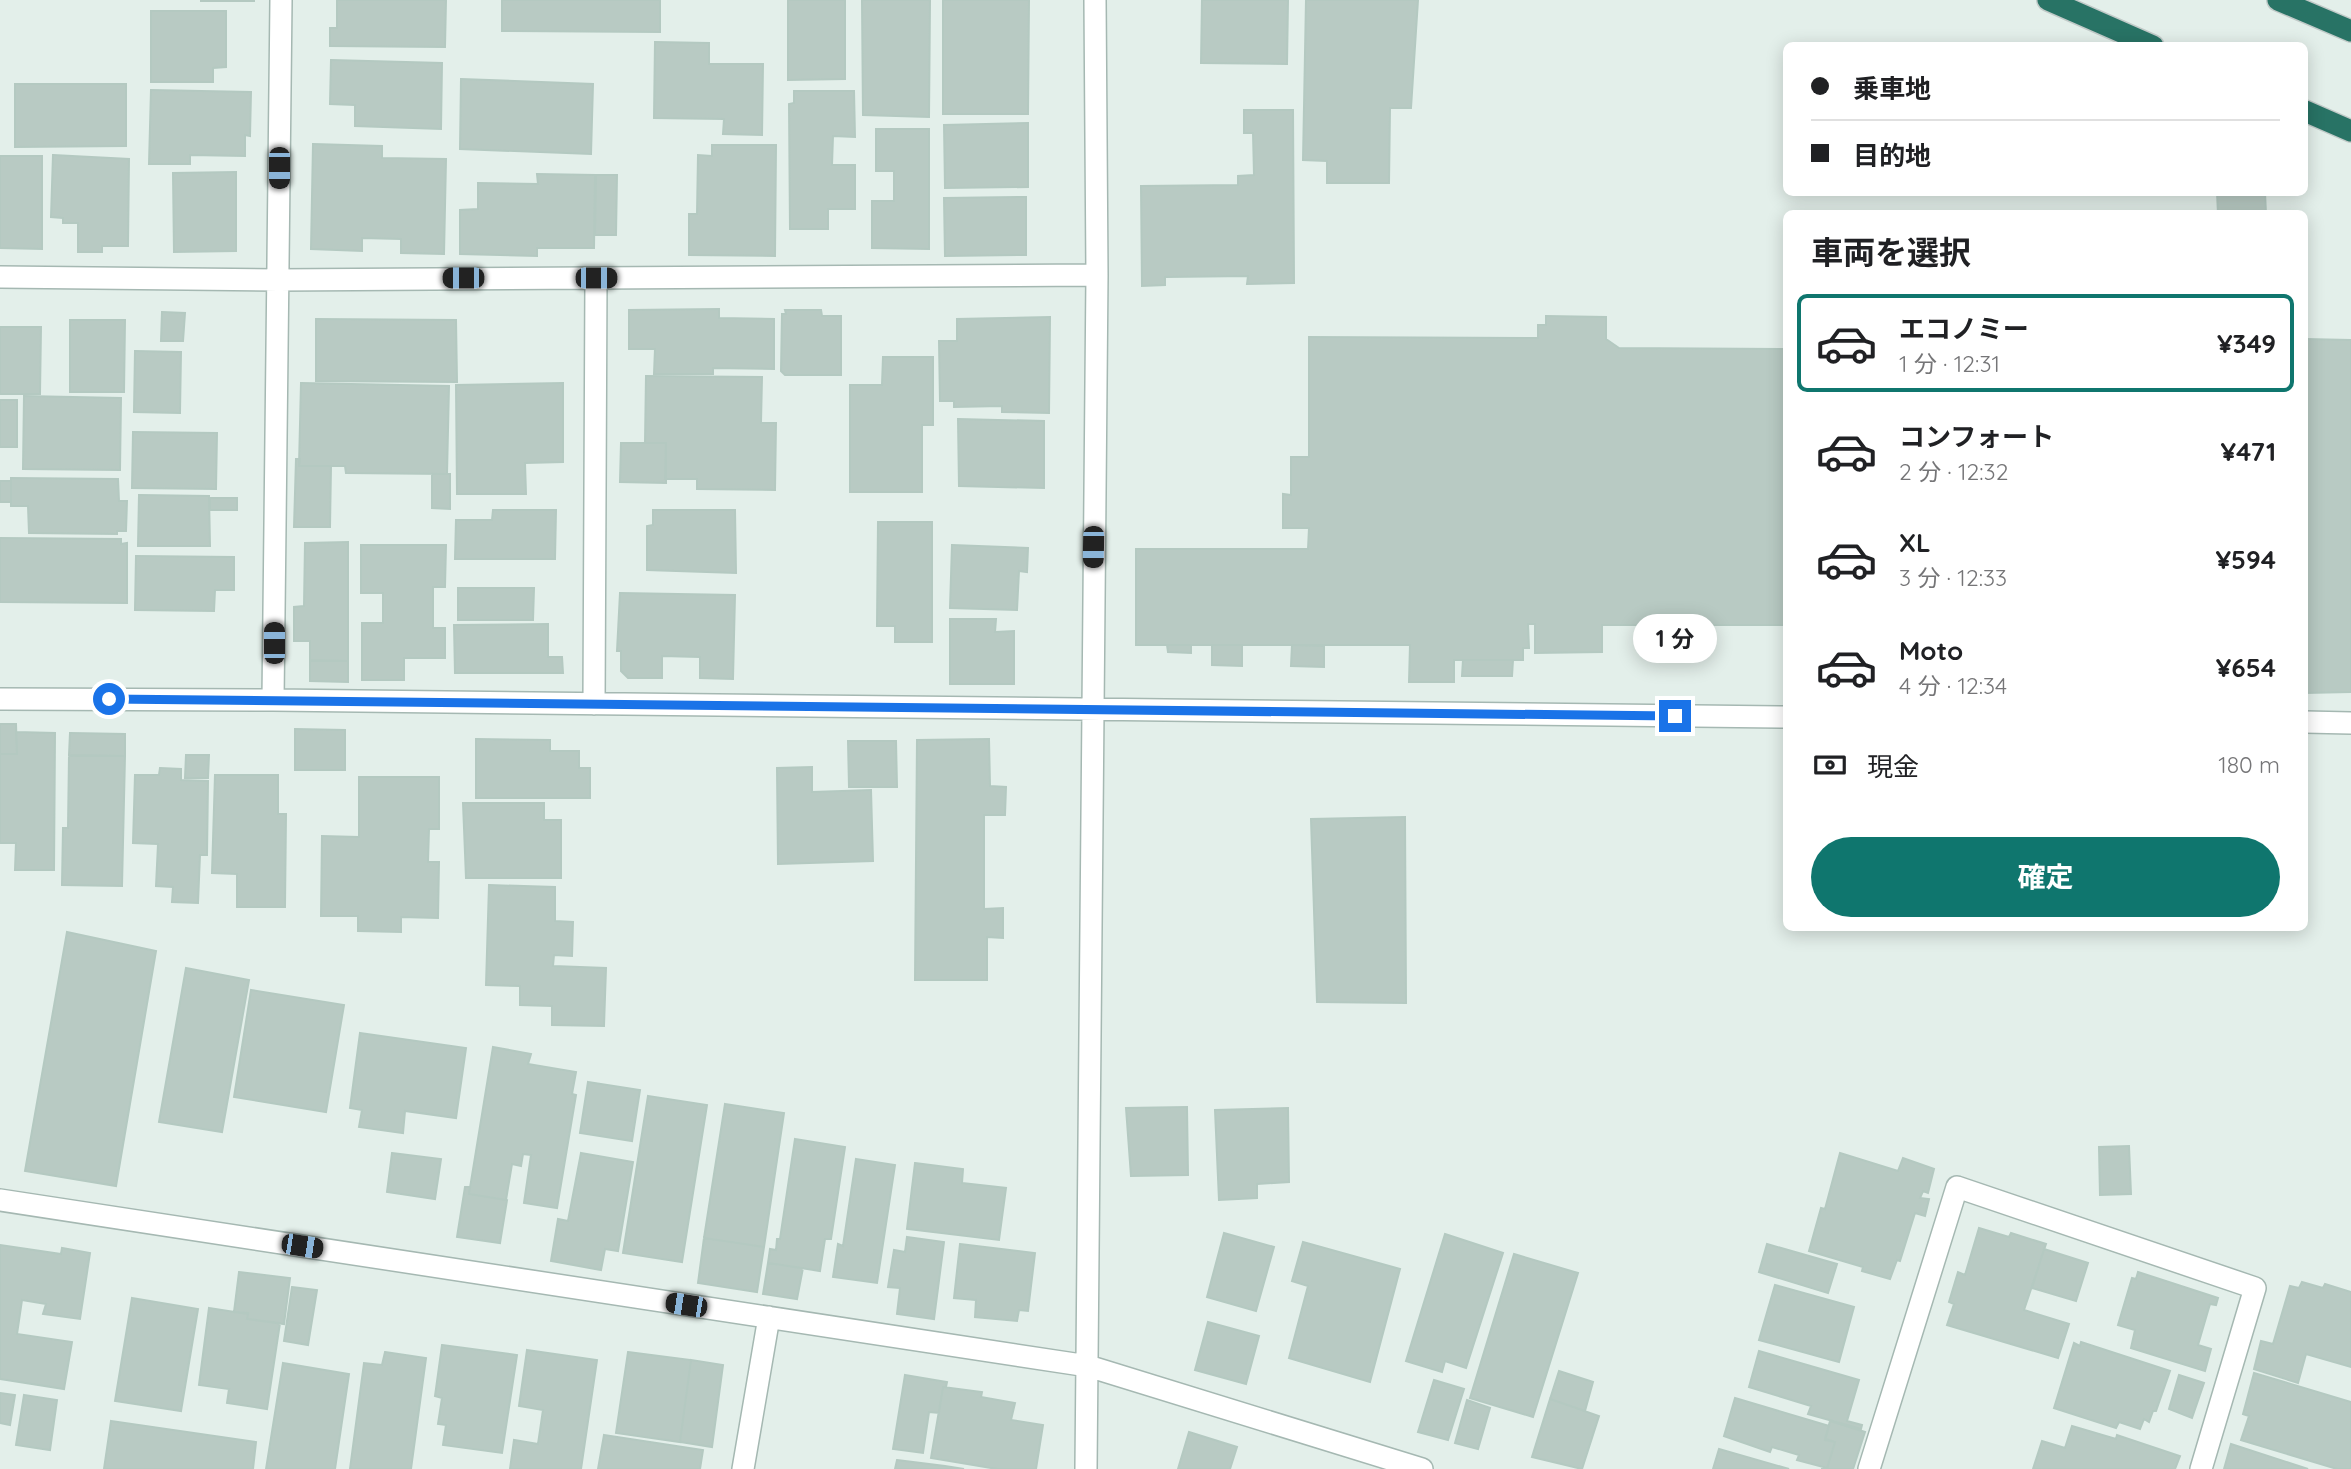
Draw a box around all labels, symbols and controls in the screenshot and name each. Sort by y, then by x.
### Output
text: 乗車地 [1853,72,1931,105]
text: 目的地 [1853,139,1931,172]
car [269,147,290,189]
text: 車両を選択 [1811,232,1971,272]
car [443,268,485,289]
car [576,268,618,289]
icon: car [1815,312,1878,375]
text: エコノミー [1899,312,2029,345]
text: ¥349 [2217,327,2276,360]
text: 1 分 · 12:31 [1899,349,2000,378]
icon: car [1815,420,1878,483]
text: コンフォート [1899,420,2054,453]
text: ¥471 [2221,435,2276,468]
text: 2 分 · 12:32 [1899,457,2008,486]
car [1083,526,1104,568]
text: XL [1899,526,1931,559]
icon: car [1815,528,1878,591]
text: ¥594 [2215,543,2276,576]
text: 3 分 · 12:33 [1899,563,2007,592]
callout: 1 分 [1633,614,1717,664]
car [264,622,285,664]
text: 1 分 [1656,624,1694,653]
text: Moto [1899,634,1963,667]
icon: car [1815,636,1878,699]
text: ¥654 [2216,651,2276,684]
text: 4 分 · 12:34 [1899,671,2007,700]
route start [93,683,125,715]
route end [1659,700,1691,732]
icon: cash [1811,746,1849,784]
text: 現金 [1867,750,1919,783]
text: 180 m [2218,750,2280,779]
button: 確定 [1811,837,2280,917]
car [280,1232,325,1260]
car [664,1291,709,1319]

